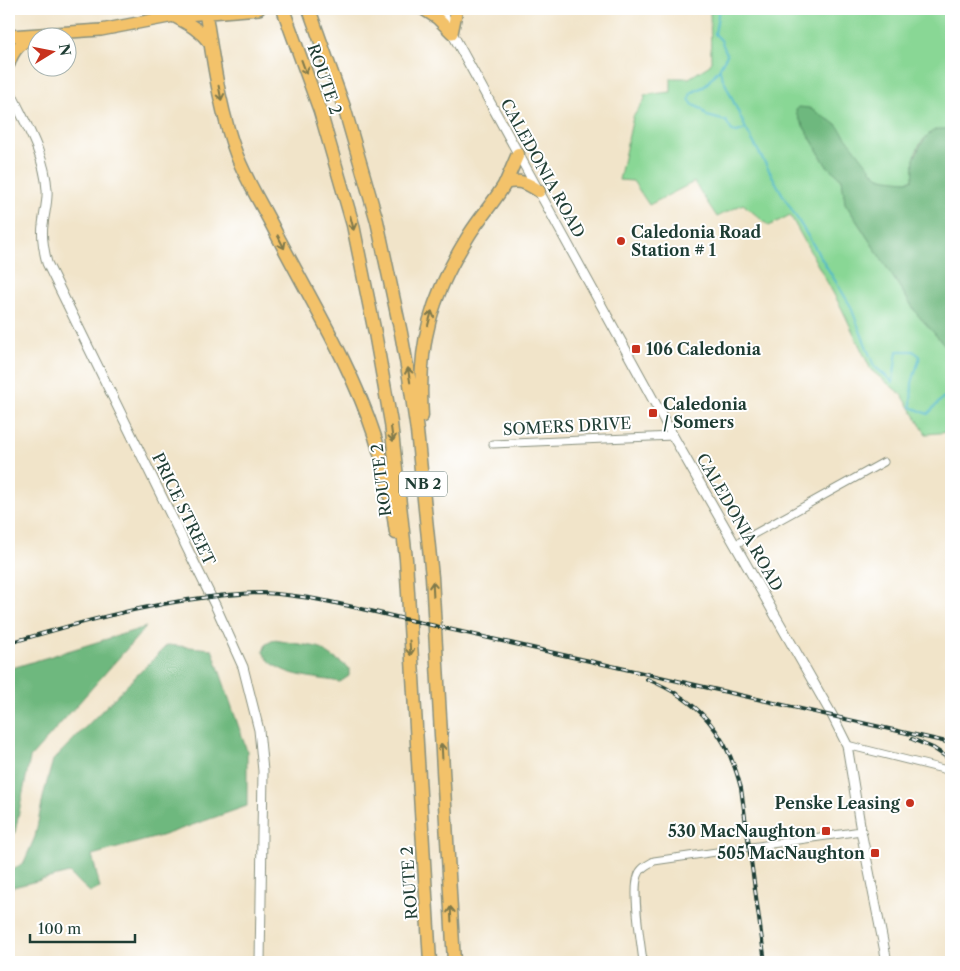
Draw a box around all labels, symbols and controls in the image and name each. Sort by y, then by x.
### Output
north arrow [28,28,78,78]
street label: ROUTE 2 [304,41,346,117]
text: N [55,42,75,57]
one-way arrow [300,59,309,75]
one-way arrow [216,84,225,100]
street label: CALEDONIA ROAD [497,95,590,241]
one-way arrow [348,214,358,230]
place label: Caledonia Road Station # 1 [631,222,762,260]
one-way arrow [276,235,286,250]
marker: Caledonia Road Station # 1 [615,235,627,247]
one-way arrow [426,310,436,326]
place label: 106 Caledonia [646,339,762,359]
marker: 106 Caledonia [630,343,642,355]
one-way arrow [403,368,413,384]
place label: Caledonia / Somers [663,394,748,432]
marker: Caledonia / Somers [647,407,659,419]
street label: SOMERS DRIVE [502,413,632,439]
one-way arrow [388,425,398,441]
street label: ROUTE 2 [367,442,395,518]
street label: PRICE STREET [148,449,220,569]
street label: CALEDONIA ROAD [692,450,788,594]
road number: NB 2 [399,472,447,496]
one-way arrow [428,581,437,597]
one-way arrow [406,640,415,656]
one-way arrow [437,744,446,760]
place label: Penske Leasing [775,793,901,813]
marker: Penske Leasing [904,797,916,809]
place label: 530 MacNaughton [668,821,816,841]
marker: 530 MacNaughton [820,825,832,837]
place label: 505 MacNaughton [717,843,865,863]
street label: ROUTE 2 [396,846,422,920]
marker: 505 MacNaughton [869,847,881,859]
one-way arrow [446,906,455,922]
scale bar [30,911,135,943]
text: 100 m [38,919,81,938]

